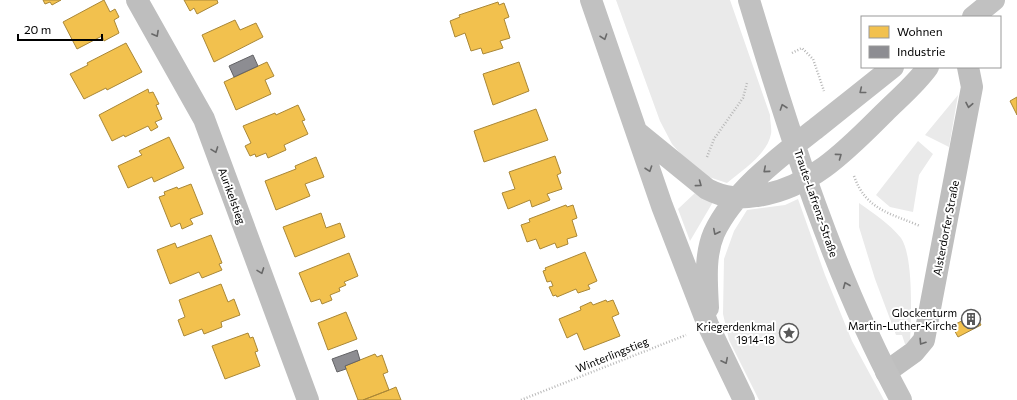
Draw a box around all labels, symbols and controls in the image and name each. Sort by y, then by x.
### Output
scale bar [18,16,102,42]
legend [861,16,1001,68]
text: 20 m [24,22,51,36]
text: Wohnen [897,24,943,38]
one-way arrow [152,30,159,37]
one-way arrow [599,33,608,40]
text: Industrie [897,44,945,58]
one-way arrow [860,87,867,94]
one-way arrow [965,102,974,108]
one-way arrow [779,104,788,111]
one-way arrow [211,146,219,153]
street label: Traute-Lafrenz-Straße [792,147,841,259]
one-way arrow [835,153,842,161]
one-way arrow [645,165,653,172]
one-way arrow [764,165,771,172]
street label: Aurikelstieg [216,166,249,226]
one-way arrow [695,179,702,186]
street label: Alsterdorfer Straße [930,179,961,277]
one-way arrow [714,228,721,235]
one-way arrow [256,268,264,275]
one-way arrow [843,282,851,289]
place label: Glockenturm Martin-Luther-Kirche [848,306,957,332]
building icon: Glockenturm Martin-Luther-Kirche [960,308,982,330]
place label: Kriegerdenkmal 1914-18 [696,320,775,346]
place icon: Kriegerdenkmal 1914-18 [778,322,800,344]
street label: Winterlingstieg [574,334,650,375]
one-way arrow [919,337,926,344]
one-way arrow [720,356,728,364]

